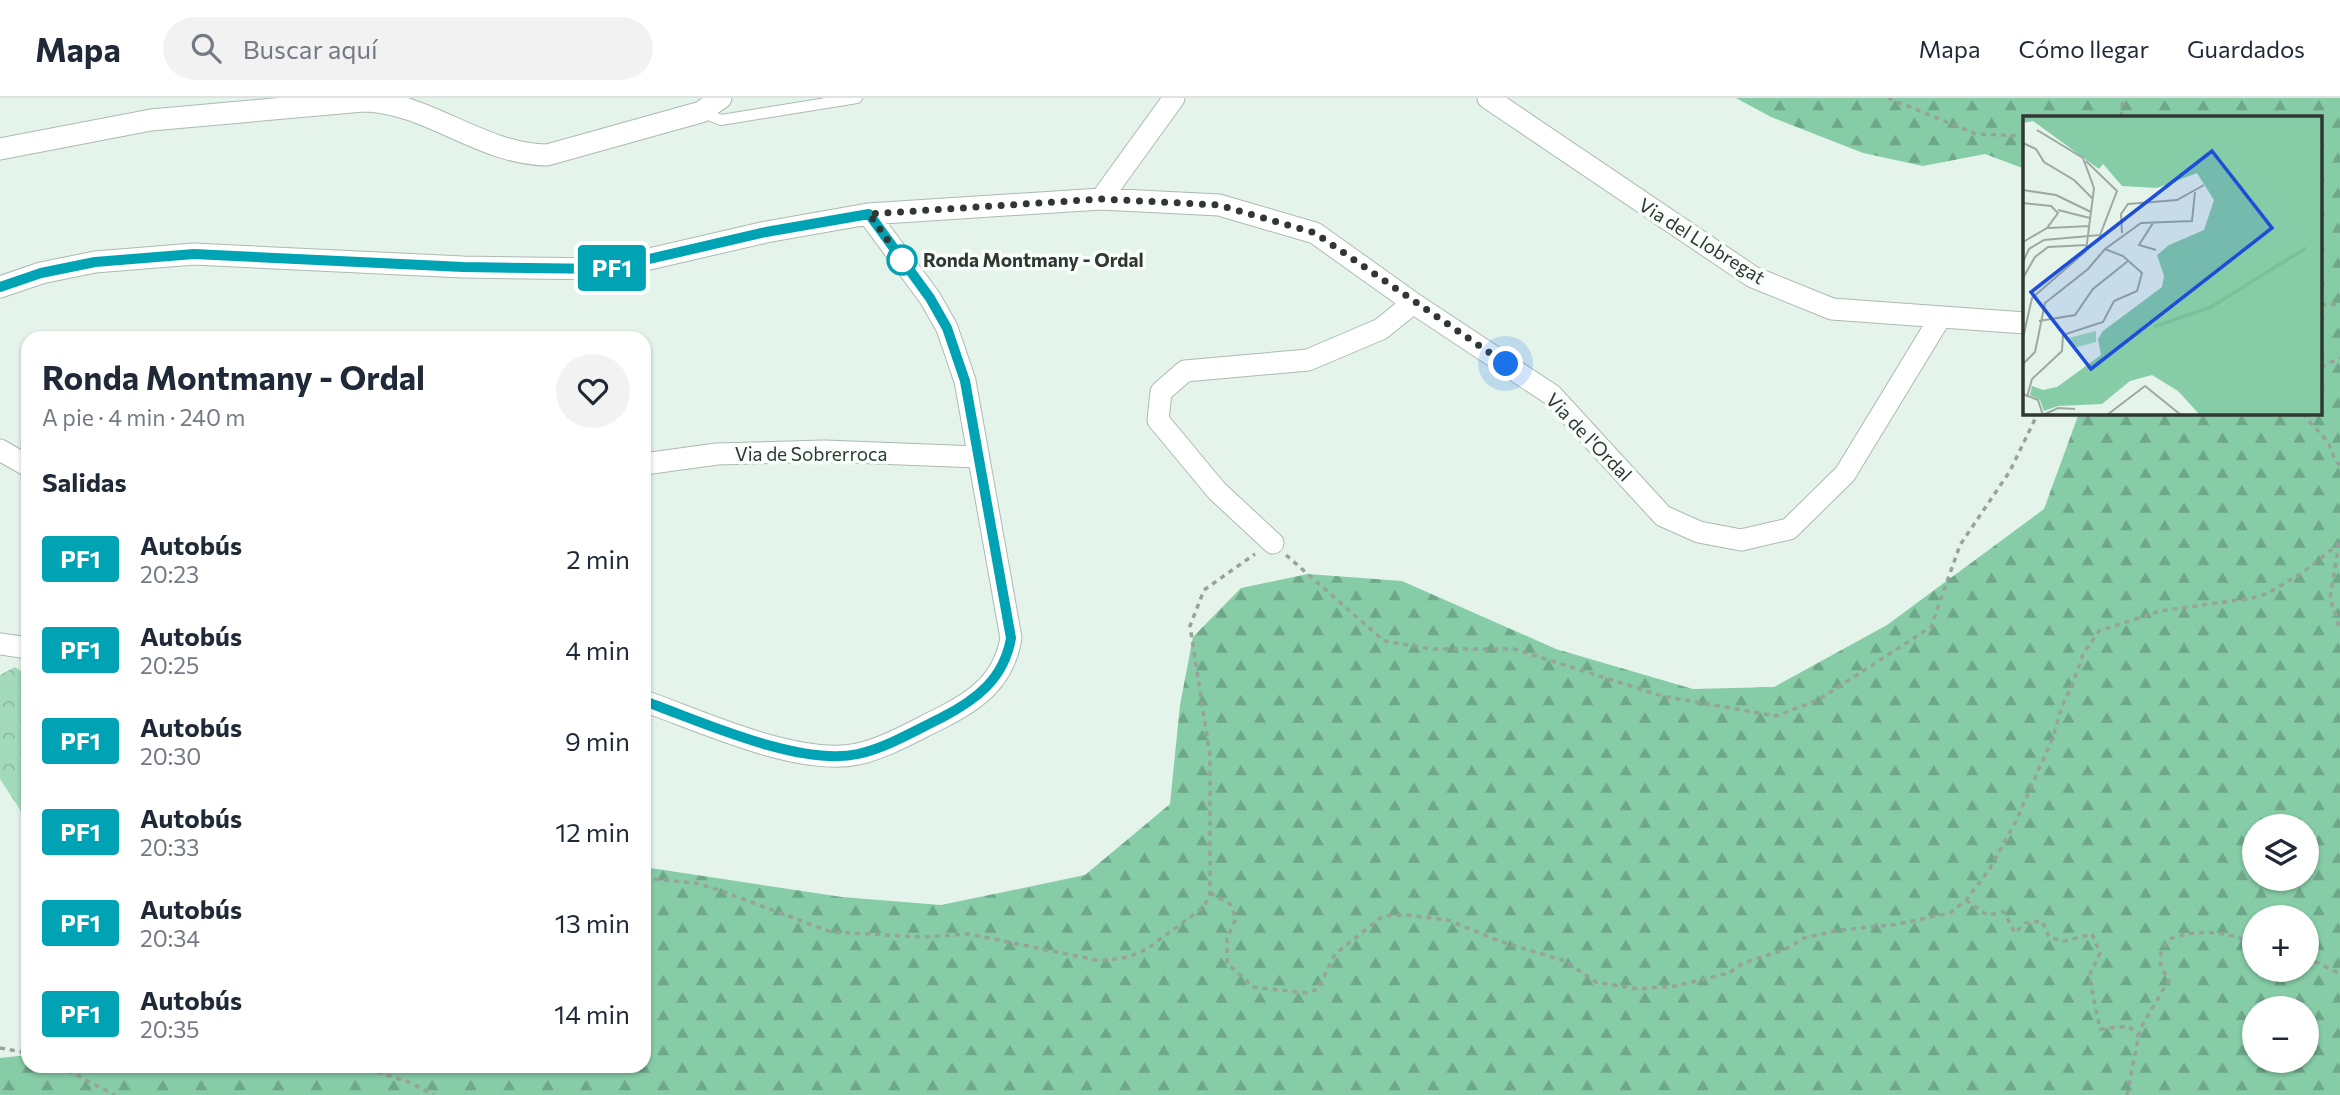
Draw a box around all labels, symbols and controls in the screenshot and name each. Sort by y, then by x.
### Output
search box [163,17,653,80]
text: Mapa [35,28,121,69]
icon: search [187,29,225,67]
text: Buscar aquí [243,33,378,64]
text: Mapa [1918,34,1981,63]
text: Cómo llegar [2019,34,2149,63]
text: Guardados [2187,34,2305,63]
inset map [2023,116,2322,415]
street label: Via del Llobregat [1635,193,1770,289]
line badge: PF1 [572,245,652,291]
marker: Ronda Montmany - Ordal [887,245,917,275]
place label: Ronda Montmany - Ordal [923,248,1144,271]
text: PF1 [592,253,632,282]
your location [1488,346,1523,381]
button: heart [556,354,630,428]
text: Ronda Montmany - Ordal [42,356,425,397]
street label: Via de l'Ordal [1542,388,1637,485]
text: A pie · 4 min · 240 m [42,403,245,431]
street label: Via de Sobrerroca [735,442,887,465]
text: Salidas [42,466,127,497]
text: Autobús [140,529,242,560]
text: 2 min [566,543,630,574]
text: PF1 [60,544,101,573]
text: 20:23 [140,560,199,588]
text: Autobús [140,620,242,651]
text: 4 min [565,634,630,665]
text: PF1 [60,635,101,664]
text: 20:25 [140,651,199,679]
text: Autobús [140,711,242,742]
text: 9 min [565,725,630,756]
text: PF1 [60,726,101,755]
text: 20:30 [140,742,201,770]
text: Autobús [140,802,242,833]
map controls [2242,814,2319,1073]
button: layers [2242,814,2319,891]
text: 12 min [555,816,630,847]
text: PF1 [60,817,101,846]
text: 20:33 [140,833,199,861]
text: Autobús [140,893,242,924]
button: + [2242,905,2319,982]
text: 13 min [555,907,630,938]
text: PF1 [60,908,101,937]
text: 20:34 [140,924,200,952]
text: Autobús [140,984,242,1015]
button: − [2242,996,2319,1073]
text: 14 min [554,998,630,1029]
text: PF1 [60,999,101,1028]
text: 20:35 [140,1015,199,1043]

